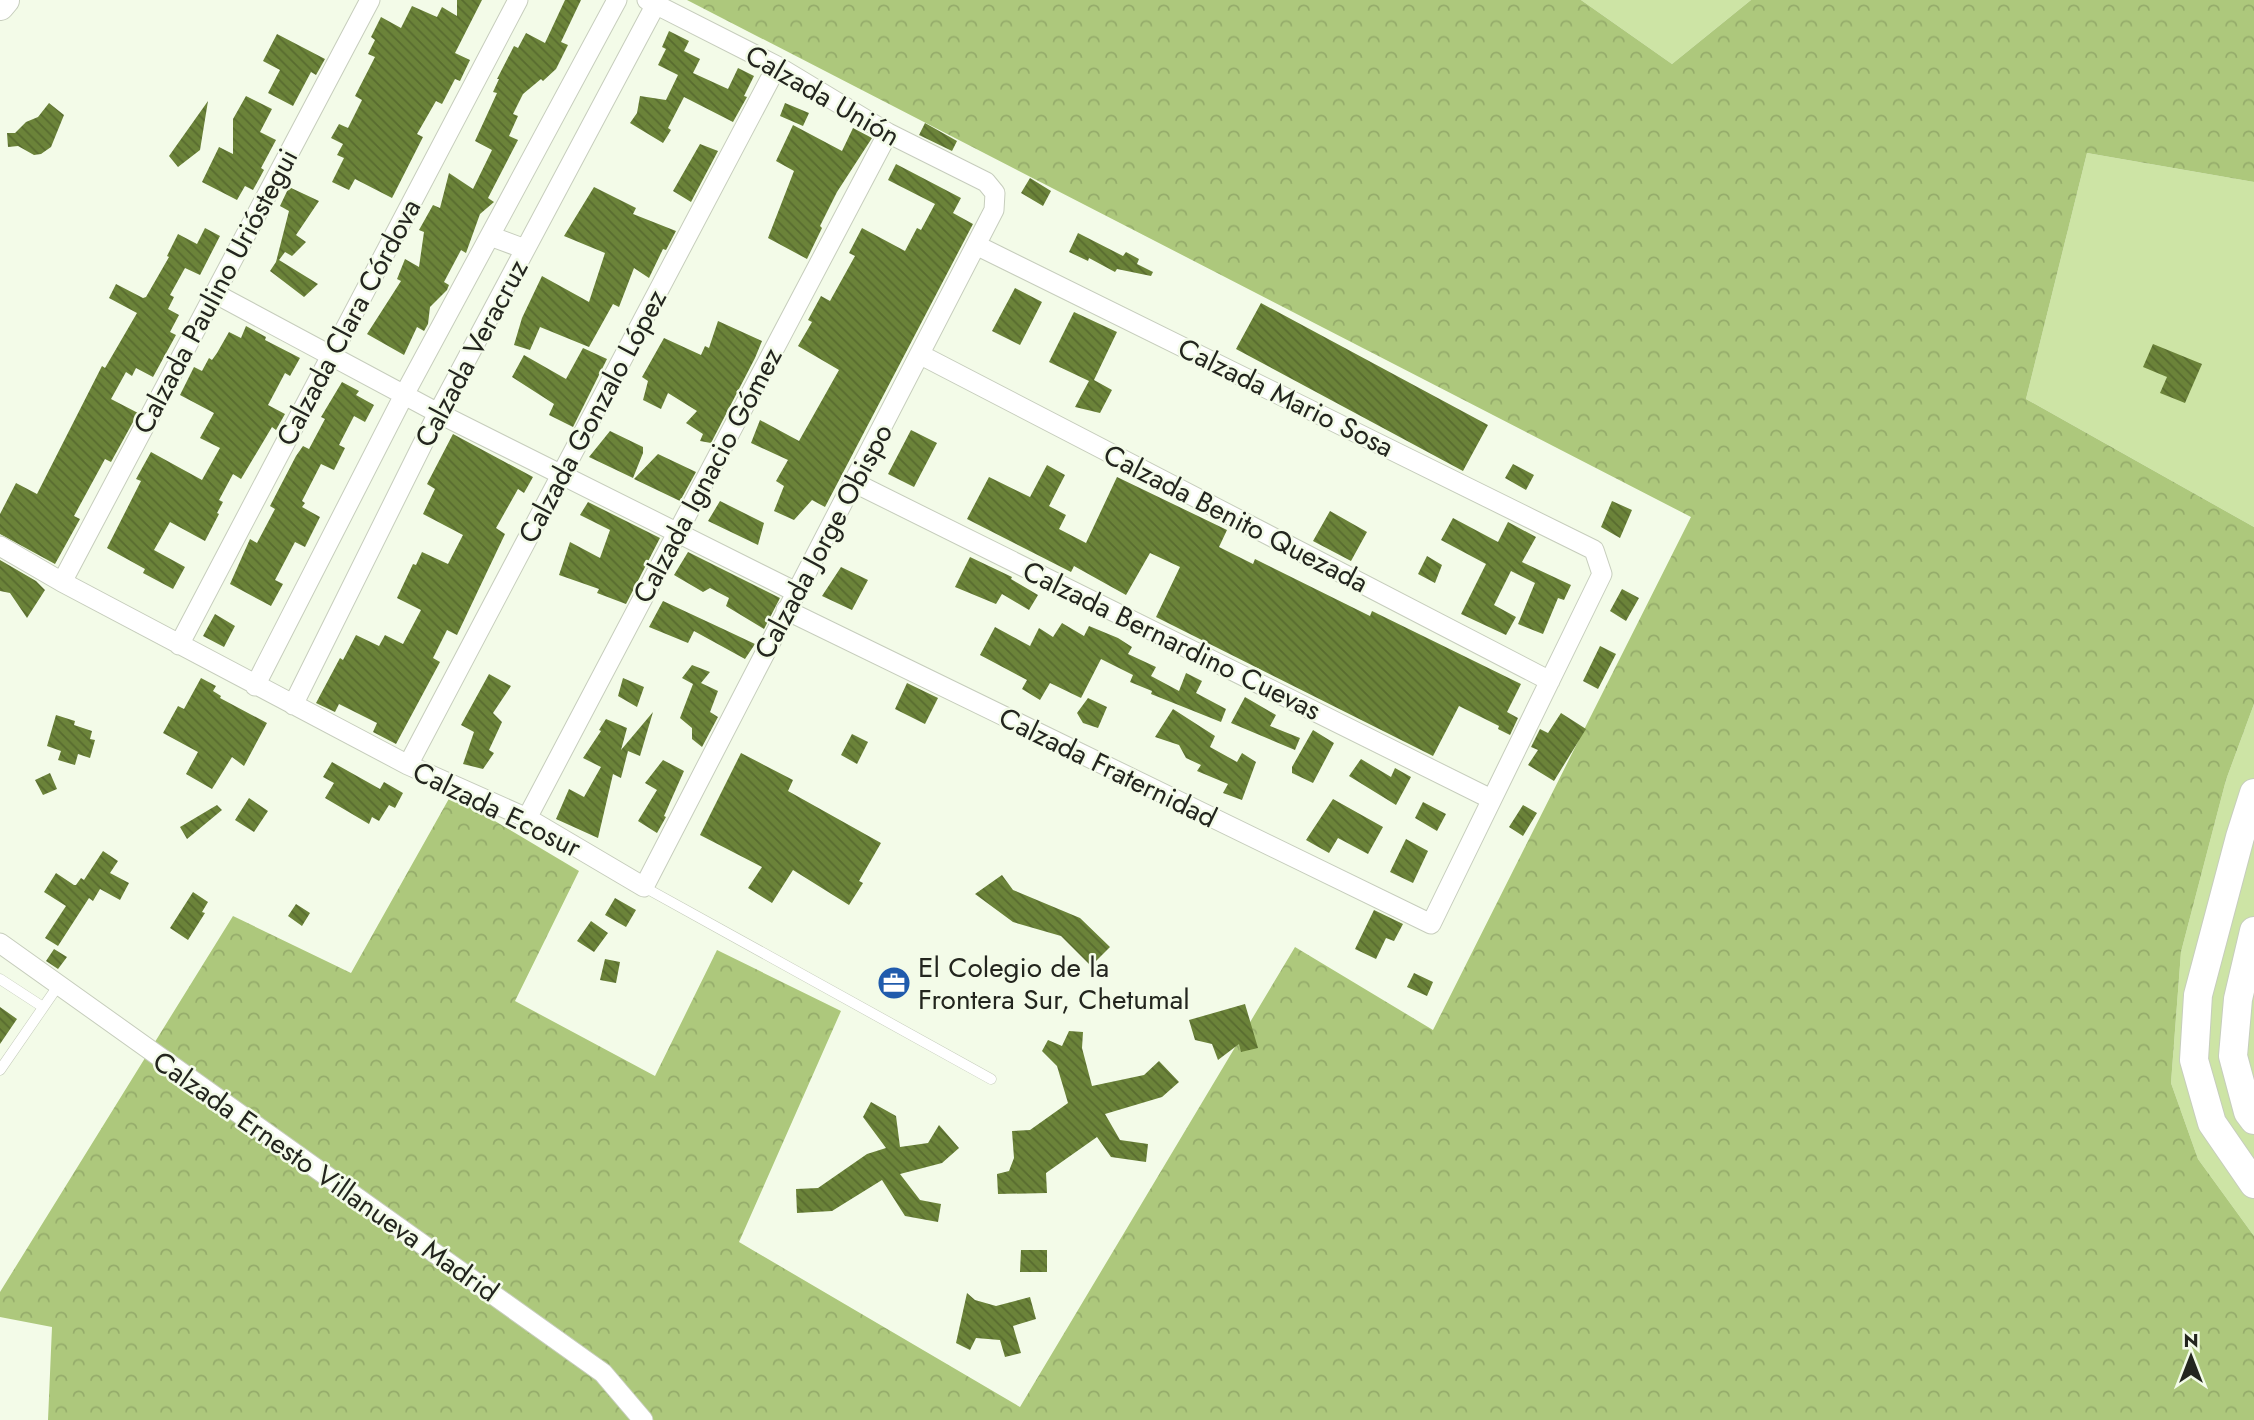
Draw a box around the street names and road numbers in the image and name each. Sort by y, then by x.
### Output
street label: Calzada Unión [738,34,908,156]
street label: Calzada Paulino Urióstegui [123,141,308,441]
street label: Calzada Clara Córdova [266,191,431,453]
street label: Calzada Veracruz [405,252,538,454]
street label: Calzada Gonzalo López [508,282,677,550]
street label: Calzada Mario Sosa [1171,327,1401,467]
street label: Calzada Ignacio Gómez [623,340,792,610]
street label: Calzada Jorge Obispo [744,416,903,666]
street label: Calzada Benito Quezada [1096,434,1375,603]
street label: Calzada Bernardino Cuevas [1016,550,1328,731]
street label: Calzada Fraternidad [992,697,1224,838]
street label: Calzada Ecosur [406,751,588,868]
street label: Calzada Ernesto Villanueva Madrid [144,1041,507,1312]

